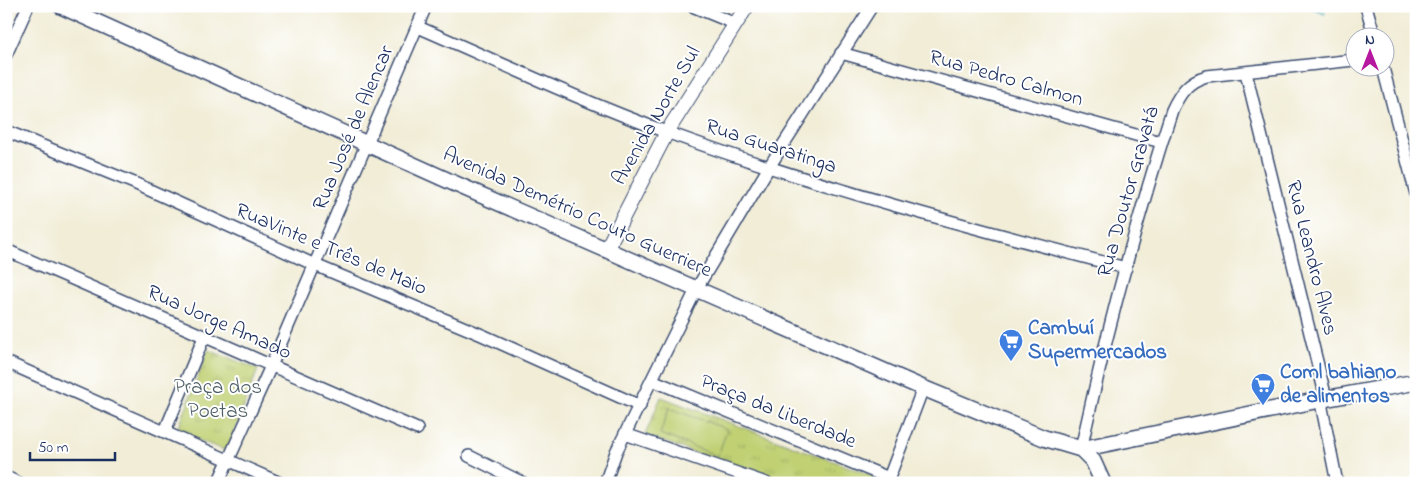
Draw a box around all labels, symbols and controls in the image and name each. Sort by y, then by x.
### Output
north arrow [1344,28,1394,78]
text: N [1365,30,1375,51]
street label: Rua José de Alencar [306,40,402,215]
street label: Avenida Norte Sul [605,41,709,191]
street label: Rua Pedro Calmon [925,43,1087,115]
street label: Rua Doutor Gravatá [1090,103,1168,281]
street label: Rua Guaratinga [701,112,841,184]
street label: Avenida Demétrio Couto Guerriere [438,140,717,286]
street label: Rua Leandro Alves [1277,177,1345,339]
street label: RuaVinte e Três de Maio [231,196,431,304]
street label: Rua Jorge Amado [141,278,296,370]
place label: Cambuí Supermercados [1028,314,1167,368]
supermarket icon: Cambuí Supermercados [998,328,1024,362]
place label: Coml bahiano de alimentos [1280,358,1396,412]
street label: Praça da Liberdade [695,367,861,457]
supermarket icon: Coml bahiano de alimentos [1250,372,1276,406]
park label: Praça dos Poetas [174,373,262,427]
scale bar [30,429,115,461]
text: 50 m [38,437,69,459]

